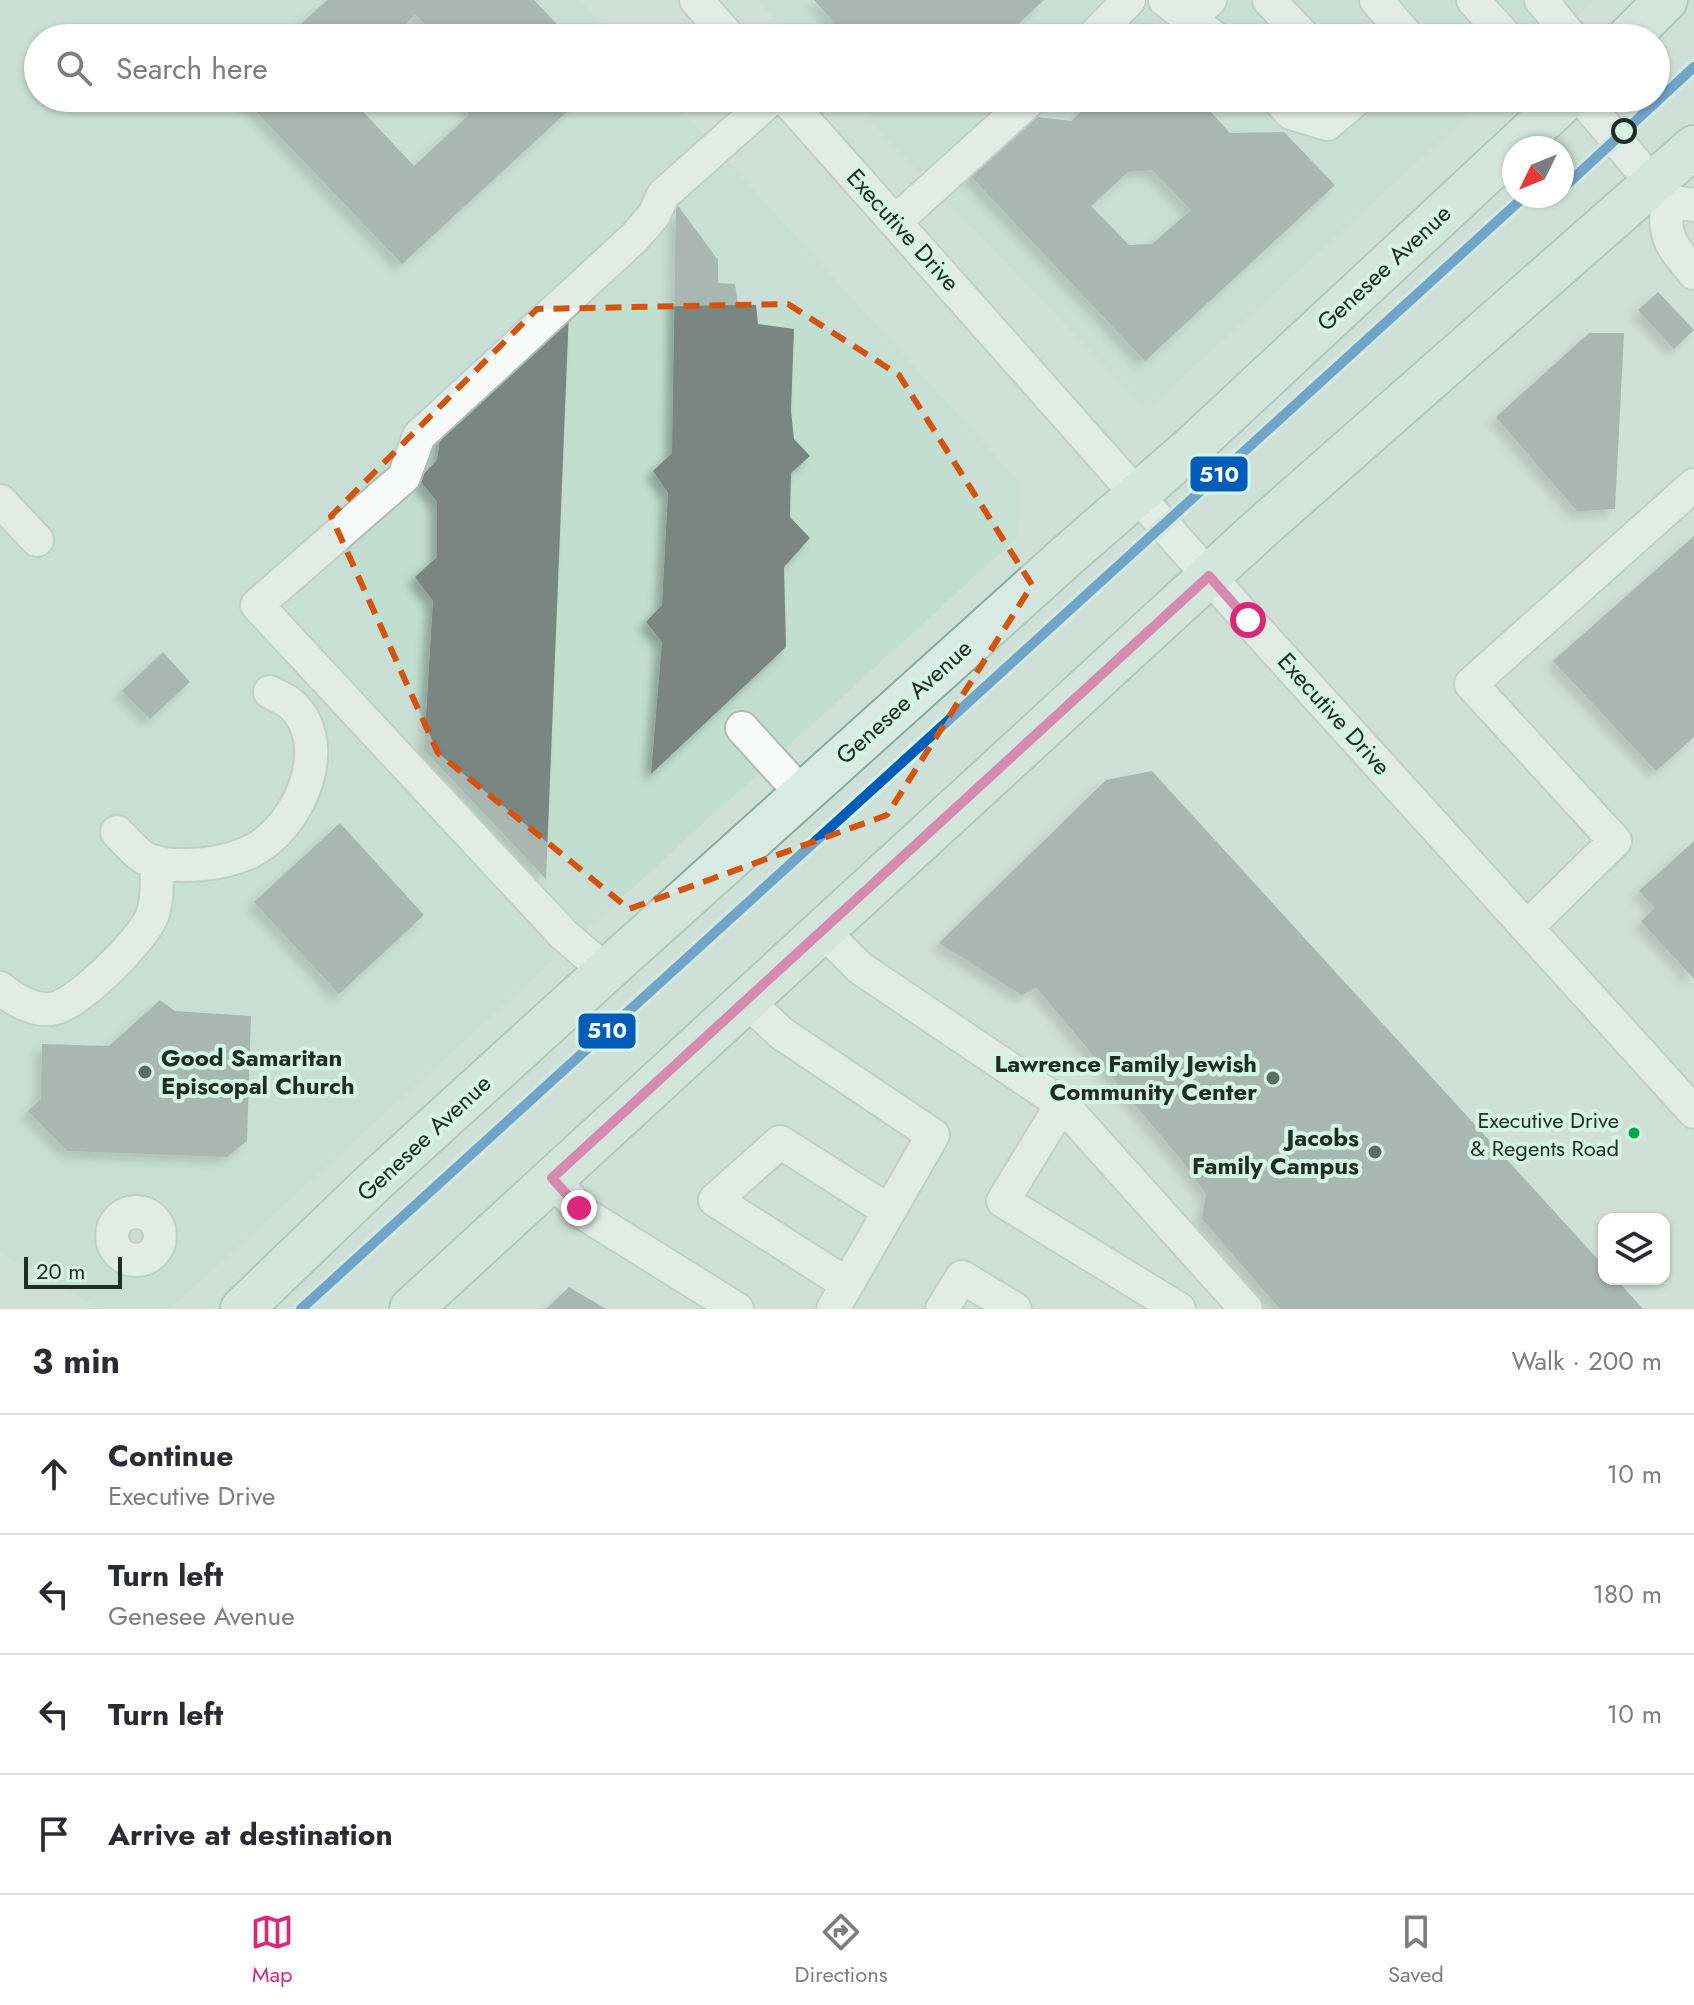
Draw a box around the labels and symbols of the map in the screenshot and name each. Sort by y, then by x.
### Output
unlabelled marker [1612,119,1636,143]
north arrow [1502,136,1574,208]
street label: Executive Drive [839,161,968,299]
street label: Genesee Avenue [1309,196,1459,339]
line badge: 510 [1189,455,1249,493]
text: 510 [1199,458,1239,490]
route start [1230,602,1266,638]
street label: Genesee Avenue [828,631,979,772]
street label: Executive Drive [1270,645,1399,783]
line badge: 510 [577,1012,637,1050]
text: 510 [587,1014,627,1046]
place label: Good Samaritan Episcopal Church [161,1040,355,1103]
place label: Lawrence Family Jewish Community Center [995,1046,1257,1109]
marker: Good Samaritan Episcopal Church [136,1063,154,1081]
street label: Genesee Avenue [349,1066,499,1209]
marker: Lawrence Family Jewish Community Center [1264,1069,1282,1087]
place label: Executive Drive & Regents Road [1470,1104,1619,1164]
place label: Jacobs Family Campus [1192,1120,1359,1183]
marker: Executive Drive & Regents Road [1626,1125,1642,1141]
marker: Jacobs Family Campus [1366,1143,1384,1161]
route end [561,1190,597,1226]
scale bar [24,1253,122,1289]

